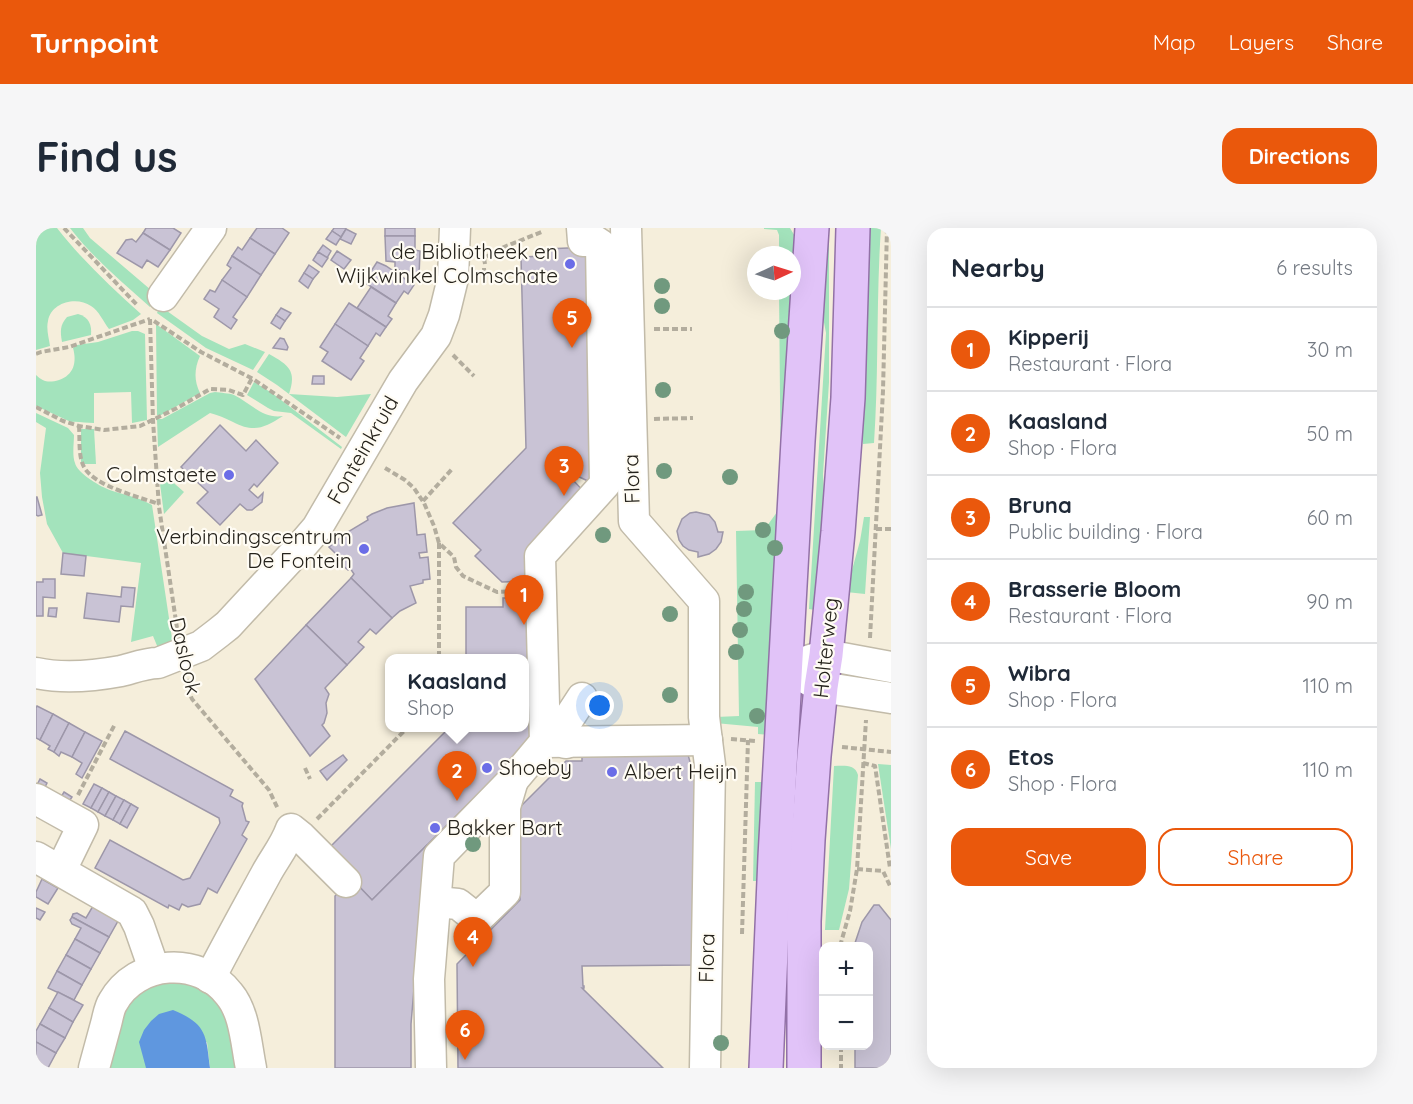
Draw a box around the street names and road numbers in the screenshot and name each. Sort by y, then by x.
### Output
street label: Fonteinkruid [321,391,403,508]
street label: Flora [617,454,645,504]
street label: Holterweg [807,596,843,700]
street label: Daslook [164,614,208,697]
street label: Flora [693,933,719,983]

